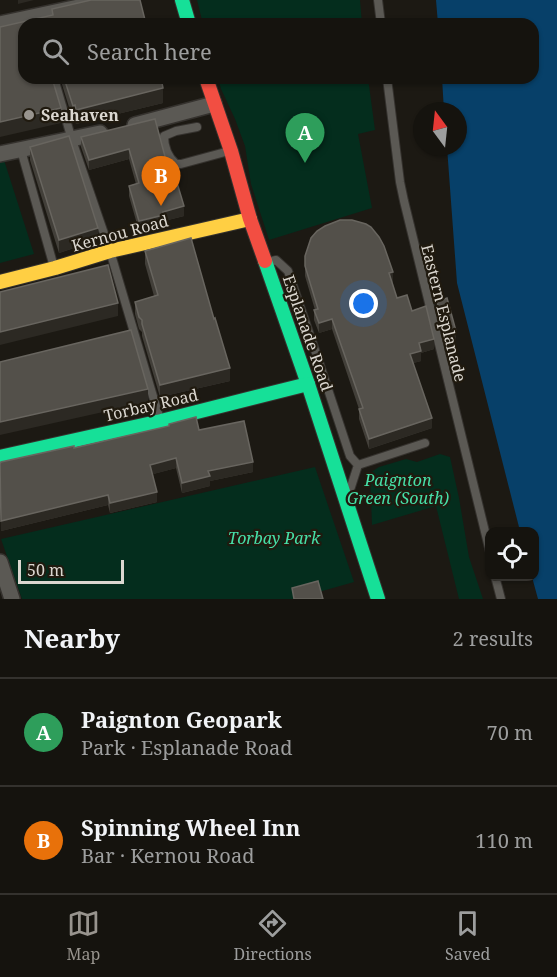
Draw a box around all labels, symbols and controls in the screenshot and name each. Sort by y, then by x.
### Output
search box [18,18,539,84]
icon: search [39,35,72,68]
text: Search here [87,36,212,66]
north arrow [413,102,467,156]
place label: Seahaven [41,104,119,126]
marker: Seahaven [22,108,36,122]
pin: A [286,114,324,163]
pin: B [142,156,180,206]
street label: Kernou Road [69,209,171,256]
street label: Eastern Esplanade [416,242,472,384]
street label: Esplanade Road [278,272,338,394]
your location [349,289,378,318]
street label: Torbay Road [102,383,200,427]
park label: Paignton Green (South) [347,469,450,509]
park label: Torbay Park [228,527,321,549]
map controls [485,527,539,581]
button: locate [485,527,539,581]
scale bar [18,557,124,584]
text: 50 m [27,559,64,581]
text: Nearby [24,620,120,656]
text: 2 results [453,625,533,652]
text: Paignton Geopark [81,704,282,734]
text: A [36,719,51,746]
text: 70 m [487,719,533,746]
text: Park · Esplanade Road [81,734,293,761]
text: Spinning Wheel Inn [81,812,300,842]
text: B [37,827,50,854]
text: 110 m [475,827,533,854]
text: Bar · Kernou Road [81,842,254,869]
tab: Map [67,907,100,965]
tab: Directions [234,907,312,965]
tab: Saved [445,907,490,965]

